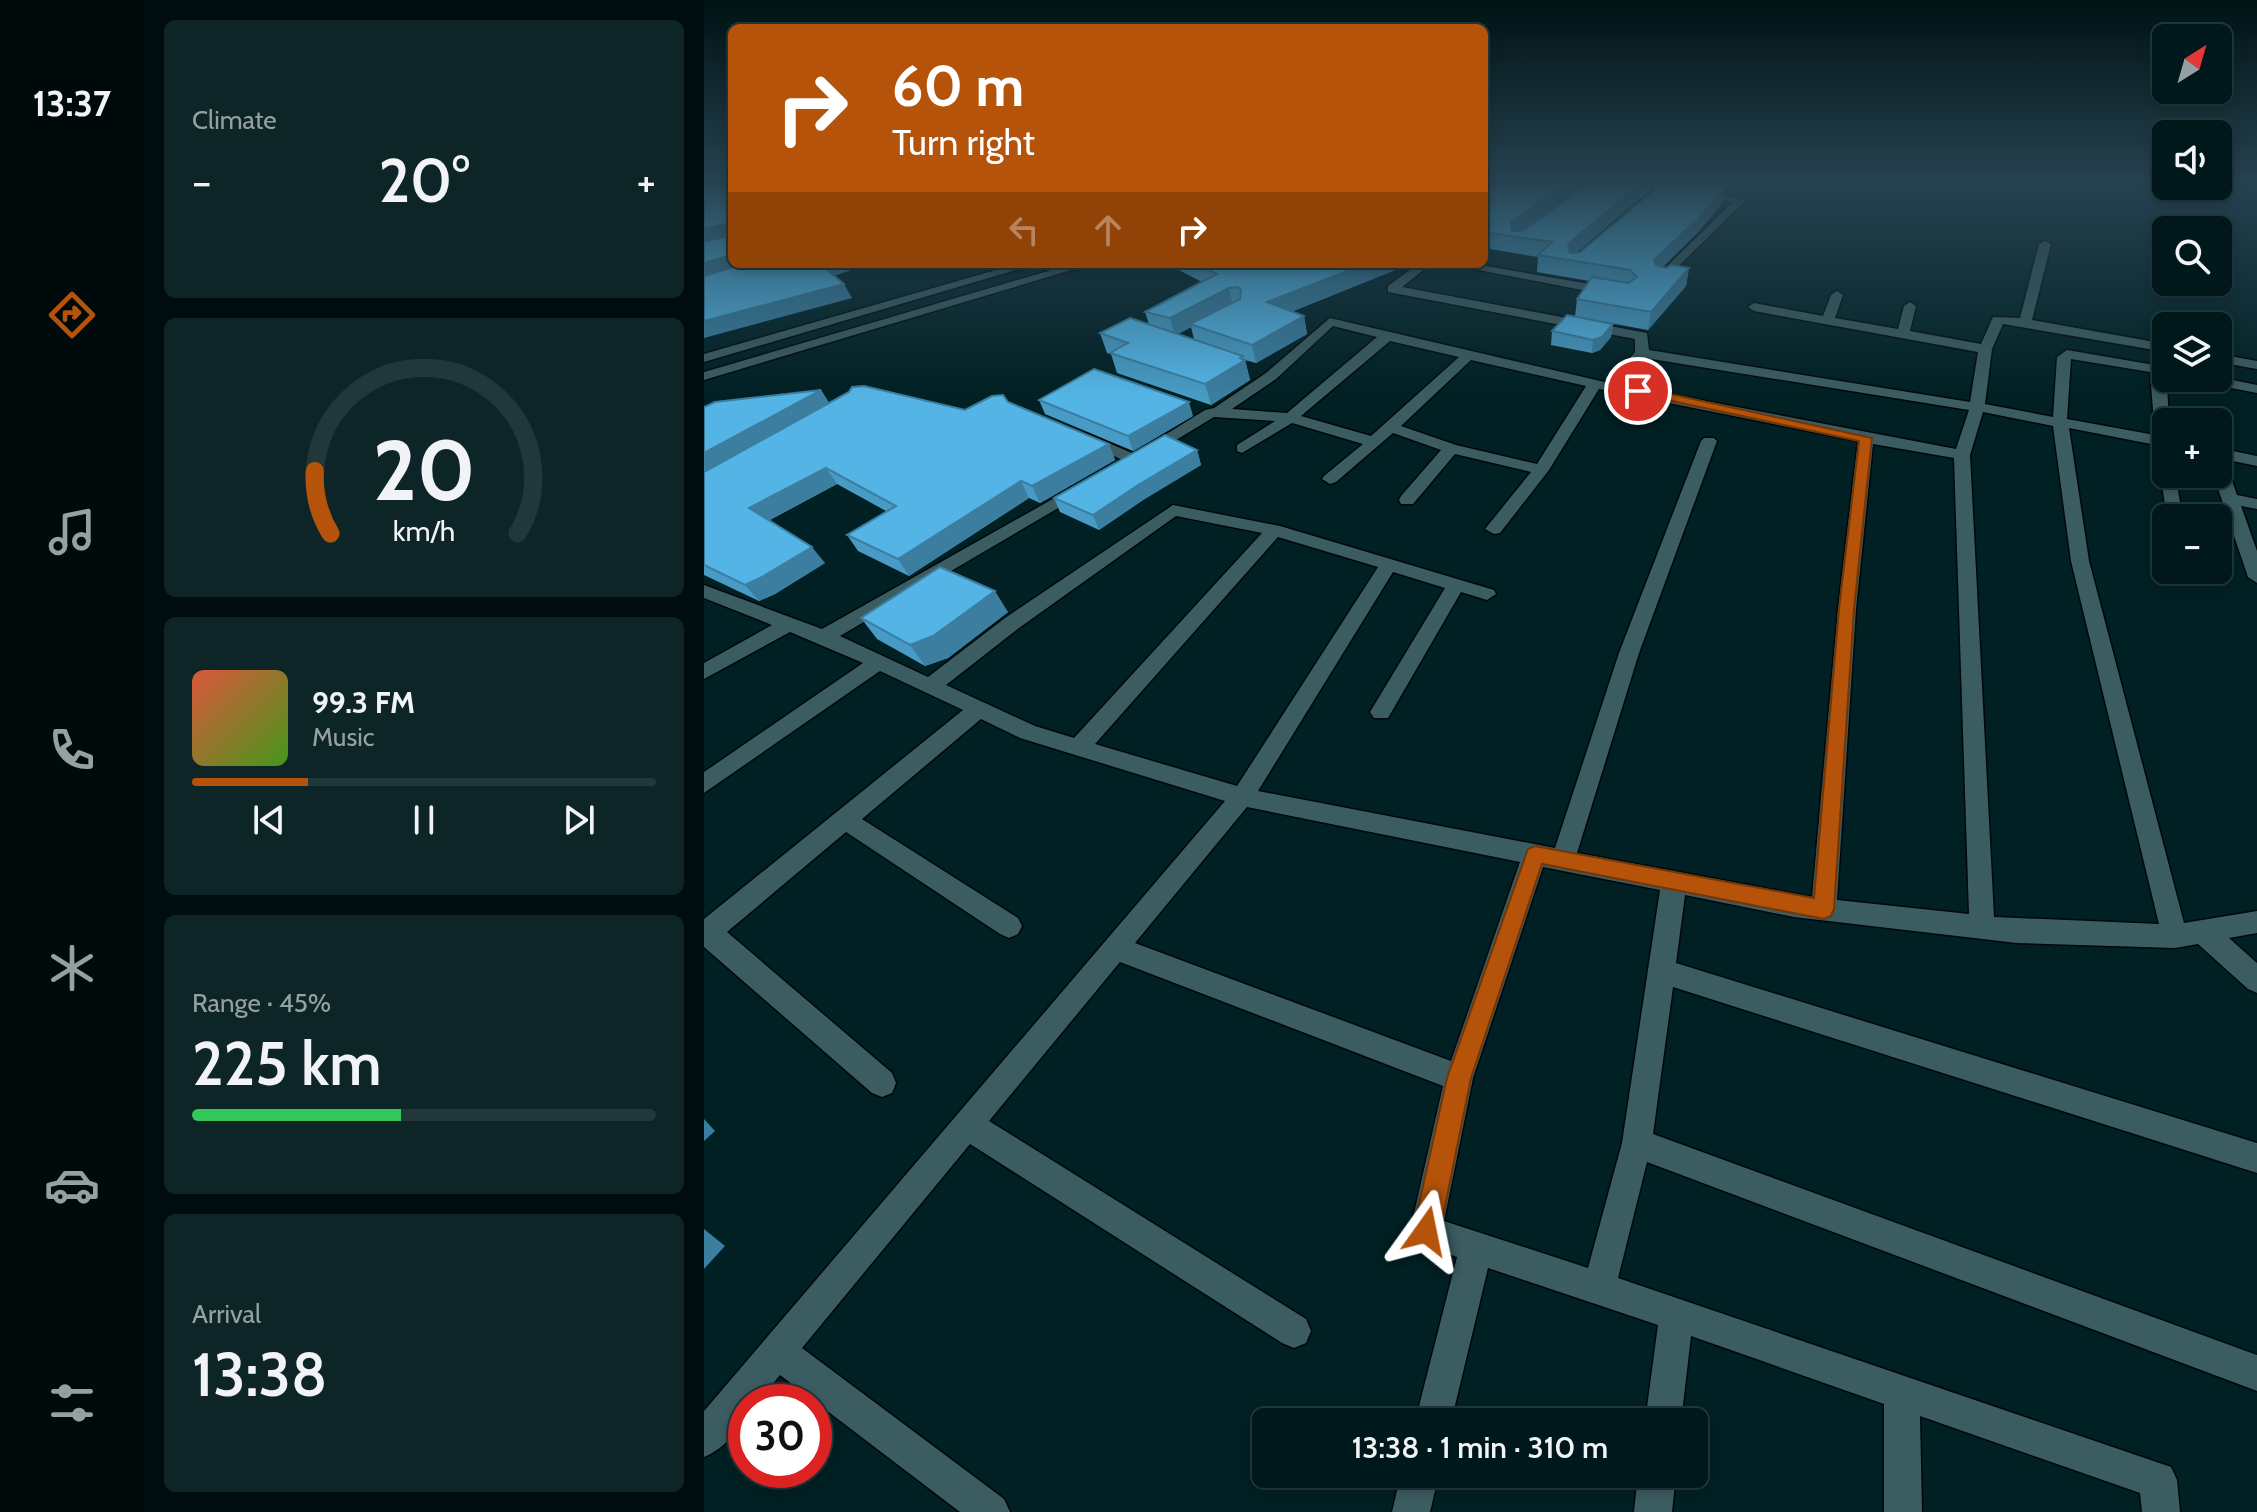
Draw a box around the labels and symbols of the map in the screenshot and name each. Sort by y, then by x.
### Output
north arrow [2152,24,2232,104]
pin [1604,357,1672,425]
position arrow [1384,1189,1468,1273]
speed limit sign: 30 [728,1384,832,1488]

